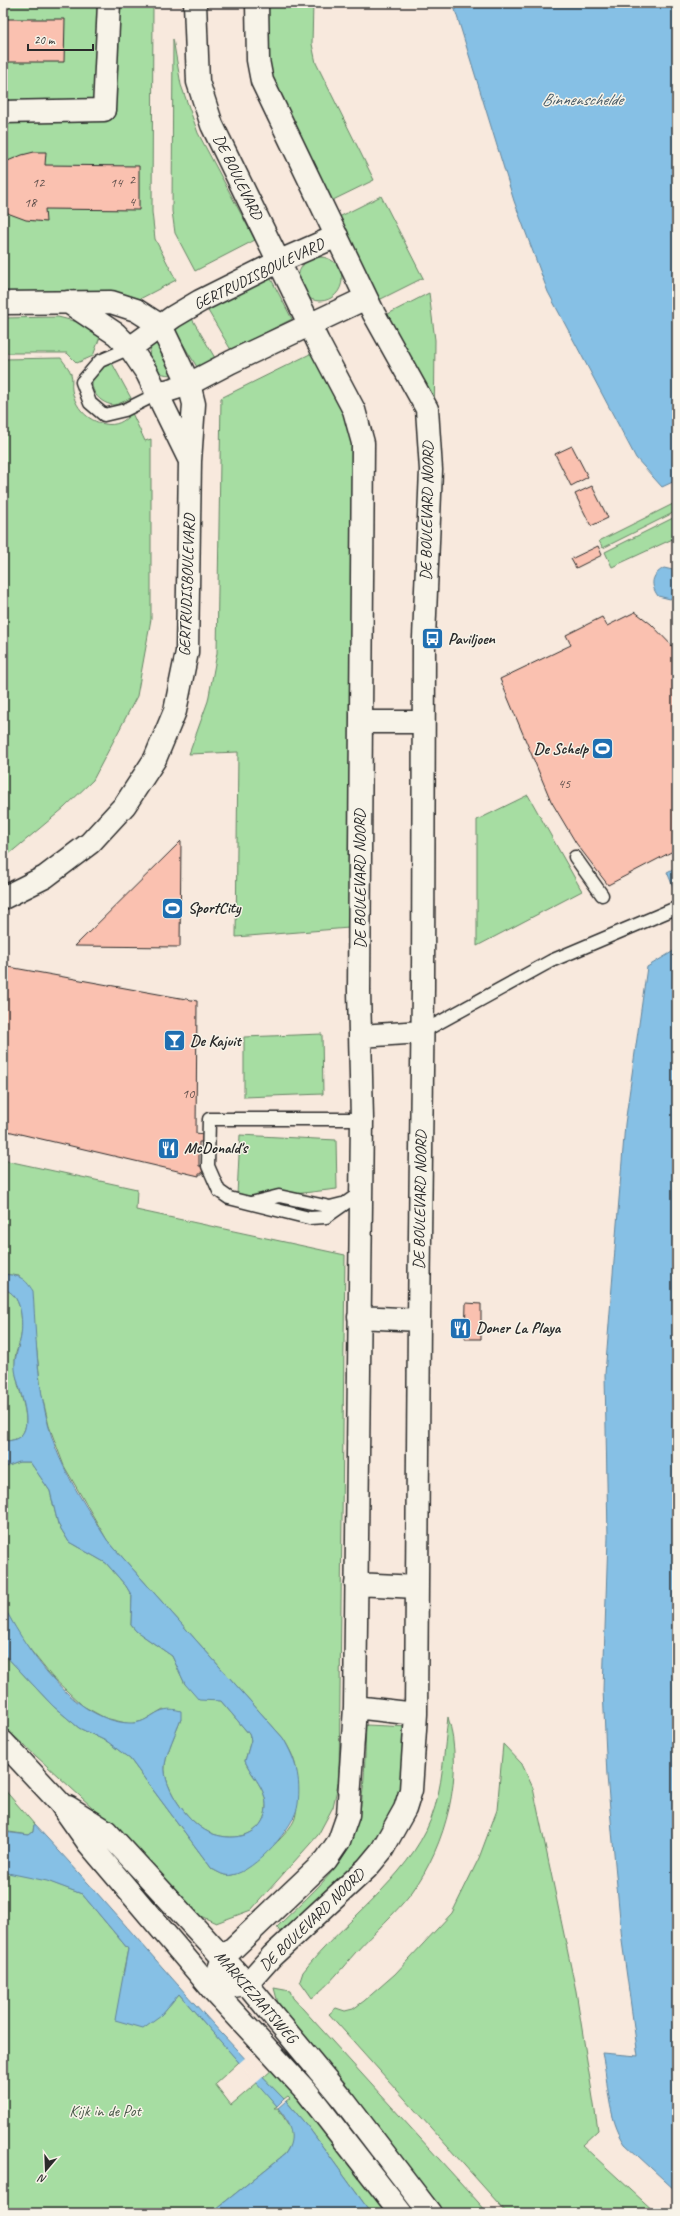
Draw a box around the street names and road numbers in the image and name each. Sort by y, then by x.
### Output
street label: DE BOULEVARD [209,131,268,224]
street label: GERTRUDISBOULEVARD [191,233,329,314]
street label: DE BOULEVARD NOORD [416,440,438,581]
street label: GERTRUDISBOULEVARD [175,512,200,657]
street label: DE BOULEVARD NOORD [350,808,370,948]
street label: DE BOULEVARD NOORD [409,1129,431,1270]
street label: DE BOULEVARD NOORD [255,1863,370,1975]
street label: MARKIEZAATSWEG [210,1946,303,2049]

